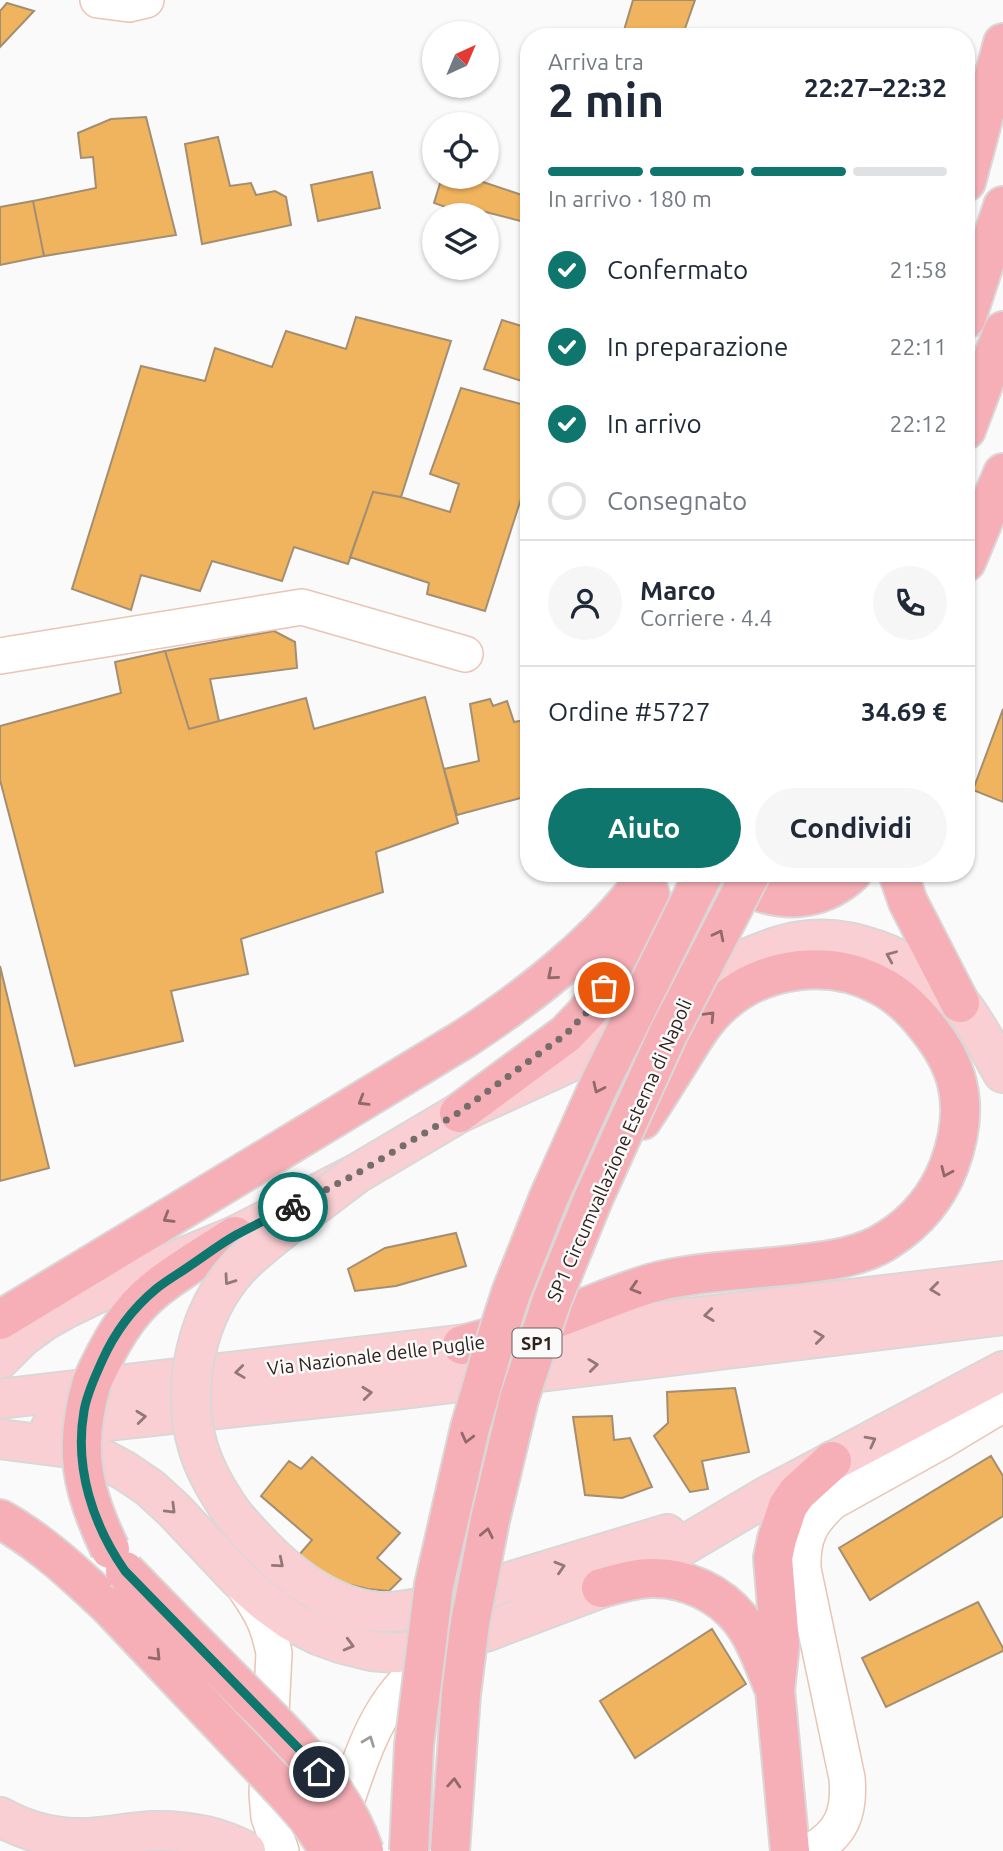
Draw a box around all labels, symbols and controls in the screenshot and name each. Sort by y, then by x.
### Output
north arrow [422,21,499,98]
map controls [422,21,499,280]
text: Arriva tra [548,49,644,74]
text: 22:27–22:32 [804,73,947,102]
text: 2 min [548,74,664,126]
button: locate [422,112,499,189]
text: In arrivo · 180 m [548,186,712,211]
button: layers [422,203,499,280]
icon: check [548,251,586,289]
text: Confermato [607,255,748,284]
text: 21:58 [889,257,947,282]
icon: check [548,328,586,366]
text: In preparazione [607,332,788,361]
text: 22:11 [889,334,947,359]
icon: check [548,405,586,443]
text: In arrivo [607,409,702,438]
text: 22:12 [889,411,947,436]
text: Consegnato [607,486,747,515]
button: person [548,566,622,640]
button: phone [873,566,947,640]
text: Marco [640,576,716,605]
text: Corriere · 4.4 [640,605,772,630]
text: Ordine #5727 [548,697,710,726]
text: 34.69 € [861,697,947,726]
button: Aiuto [548,788,741,868]
button: Condividi [755,788,947,868]
one-way arrow [710,930,724,942]
one-way arrow [886,950,898,964]
pin [574,958,634,1018]
one-way arrow [547,967,560,979]
icon: bag [585,969,623,1007]
street label: SP1 Circumvallazione Esterna di Napoli [542,995,696,1305]
one-way arrow [702,1011,715,1024]
one-way arrow [592,1081,606,1093]
one-way arrow [357,1092,370,1105]
one-way arrow [940,1165,954,1178]
courier [258,1172,328,1242]
icon: bike [274,1188,312,1226]
one-way arrow [163,1210,176,1223]
one-way arrow [225,1272,237,1285]
one-way arrow [629,1280,641,1295]
one-way arrow [929,1282,941,1297]
one-way arrow [703,1308,715,1323]
road number: SP1 [512,1328,562,1358]
one-way arrow [813,1330,825,1345]
street label: Via Nazionale delle Puglie [266,1331,486,1379]
one-way arrow [587,1358,599,1373]
one-way arrow [234,1364,245,1379]
one-way arrow [362,1386,373,1401]
one-way arrow [136,1410,147,1425]
one-way arrow [461,1432,475,1444]
one-way arrow [863,1436,876,1449]
one-way arrow [163,1500,176,1513]
one-way arrow [479,1527,494,1539]
one-way arrow [271,1554,283,1567]
one-way arrow [554,1560,566,1575]
one-way arrow [342,1637,354,1652]
one-way arrow [147,1648,160,1661]
one-way arrow [361,1735,375,1747]
pin [289,1742,349,1802]
icon: home [300,1753,338,1791]
one-way arrow [446,1777,461,1788]

